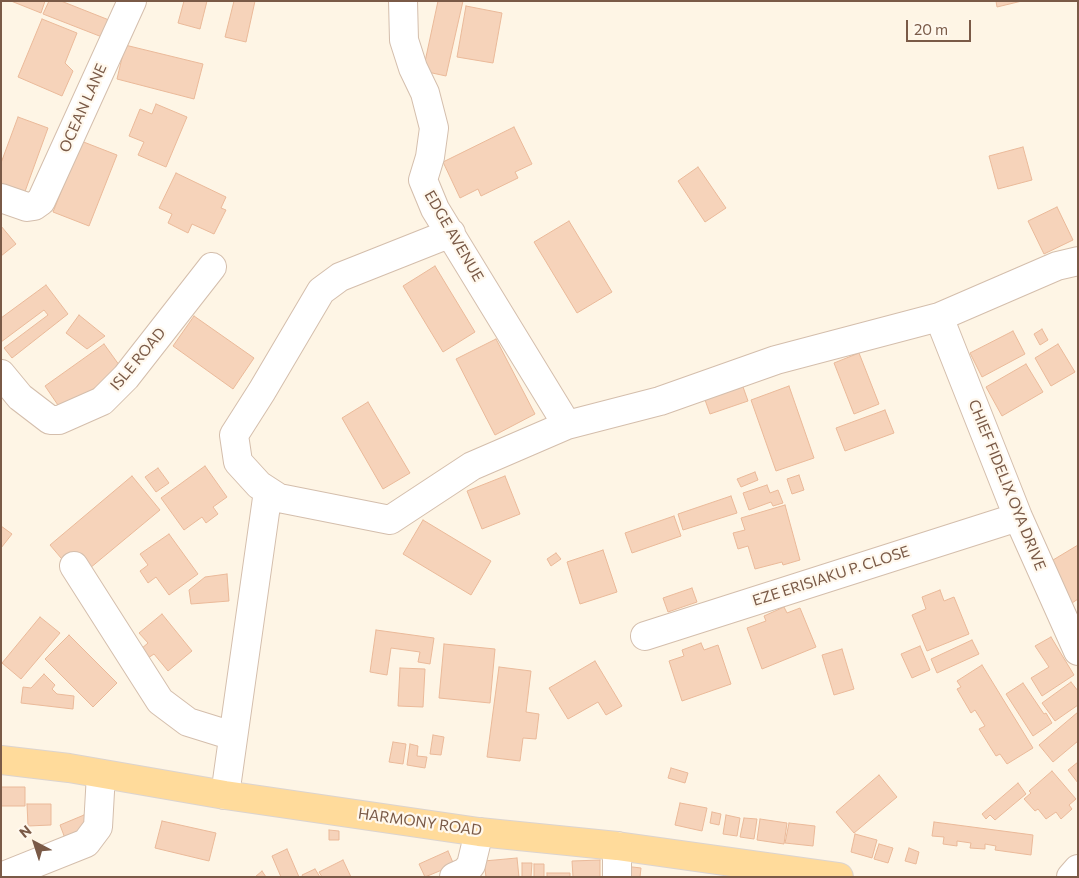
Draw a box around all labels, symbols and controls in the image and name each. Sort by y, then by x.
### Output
scale bar [909,10,974,42]
text: 20 m [914,20,948,38]
street label: OCEAN LANE [55,61,111,155]
street label: EDGE AVENUE [421,187,487,285]
street label: ISLE ROAD [107,324,169,394]
street label: CHIEF FIDELIX OYA DRIVE [964,397,1050,573]
street label: EZE ERISIAKU P. CLOSE [750,542,912,610]
street label: HARMONY ROAD [357,804,483,840]
north arrow [10,818,60,868]
text: N [16,821,35,841]

